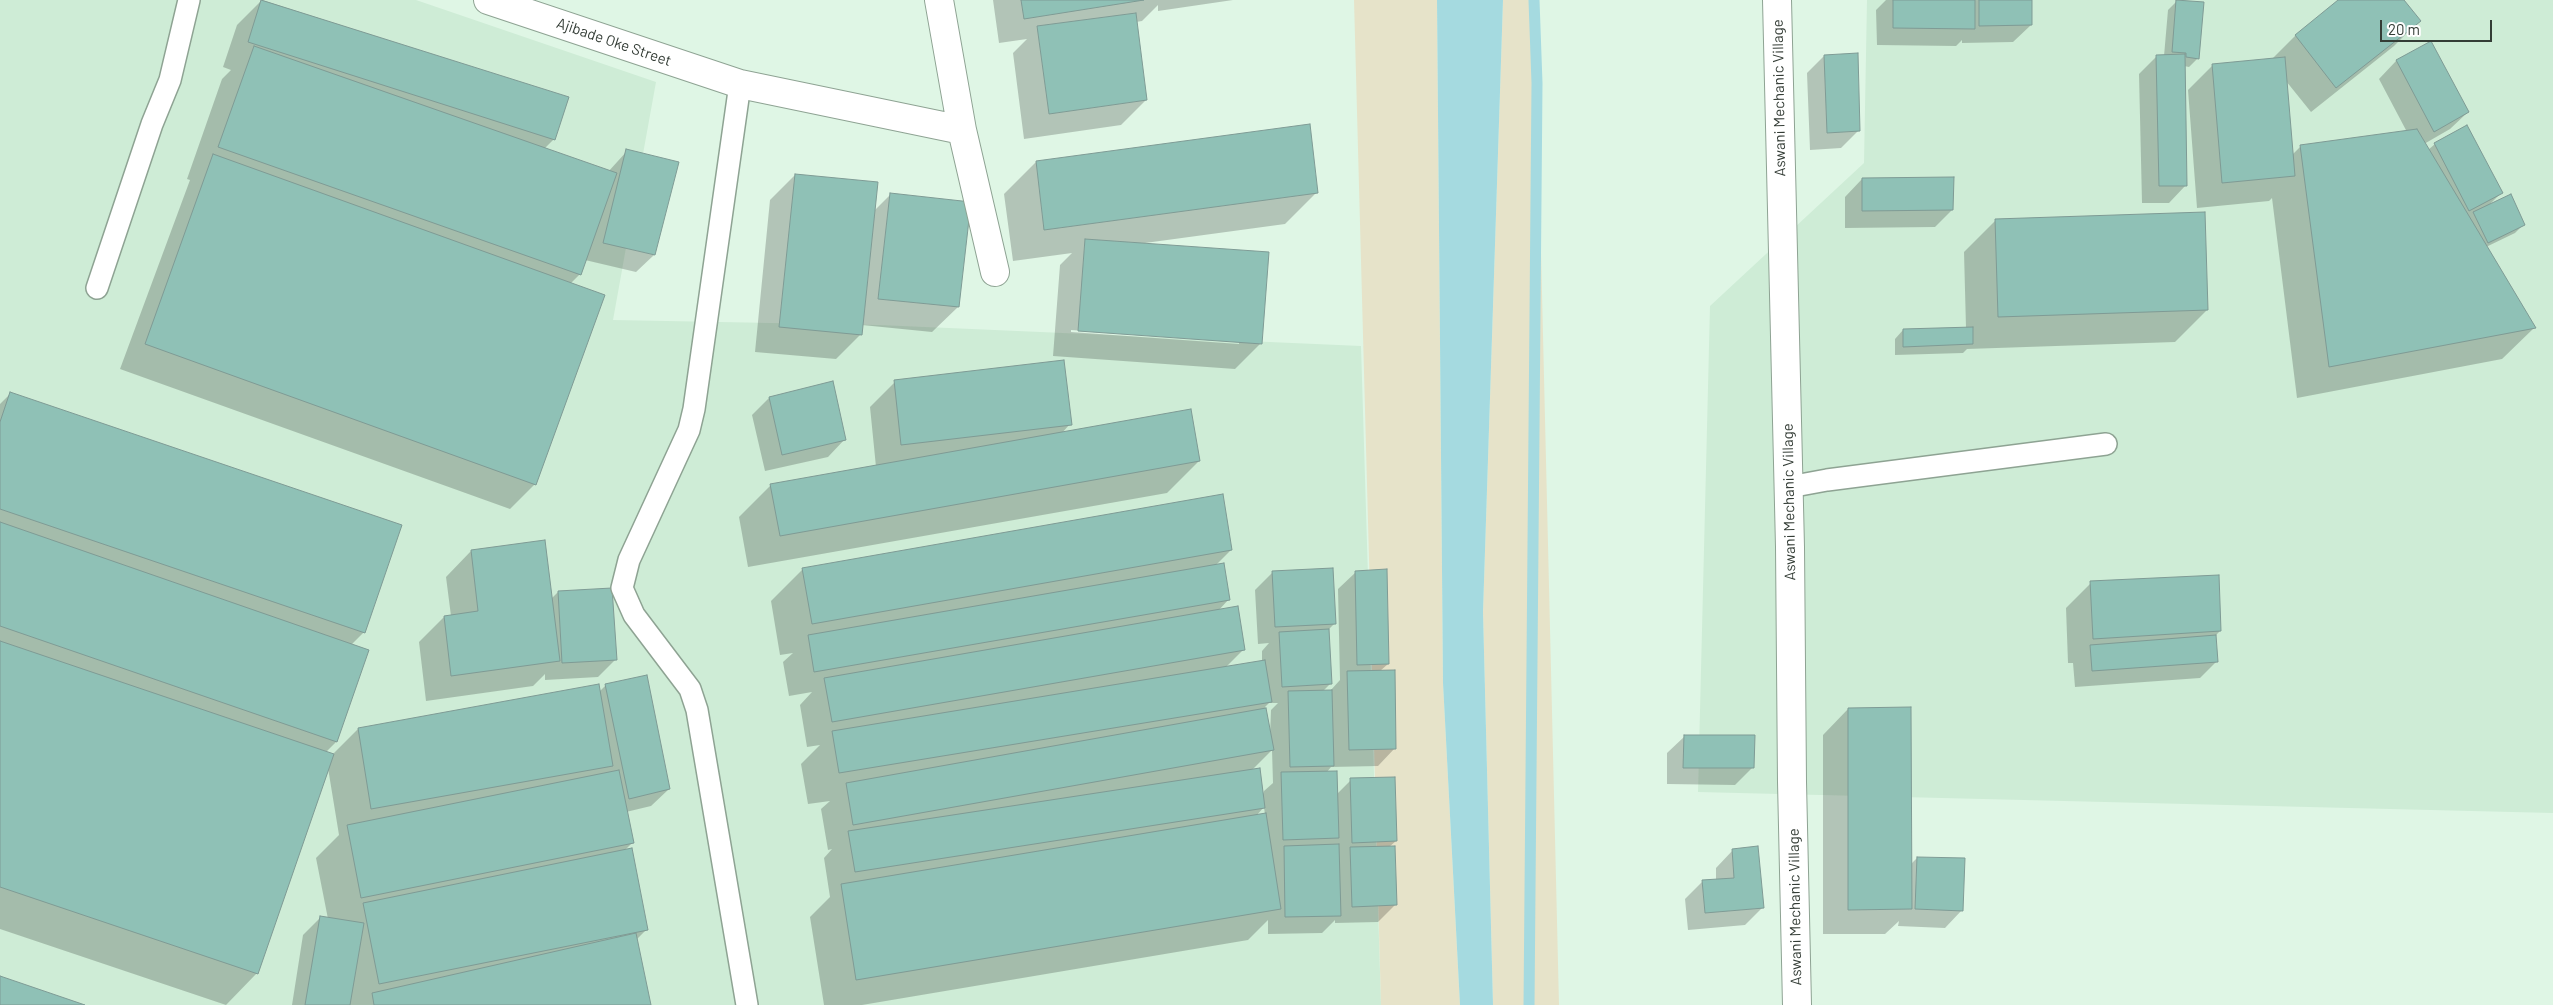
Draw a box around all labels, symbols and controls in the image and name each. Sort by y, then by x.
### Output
scale bar [2383,10,2496,42]
street label: Ajibade Oke Street [554,14,674,70]
street label: Aswani Mechanic Village [1769,19,1789,177]
text: 20 m [2388,20,2420,38]
street label: Aswani Mechanic Village [1779,423,1799,581]
street label: Aswani Mechanic Village [1785,828,1805,986]

